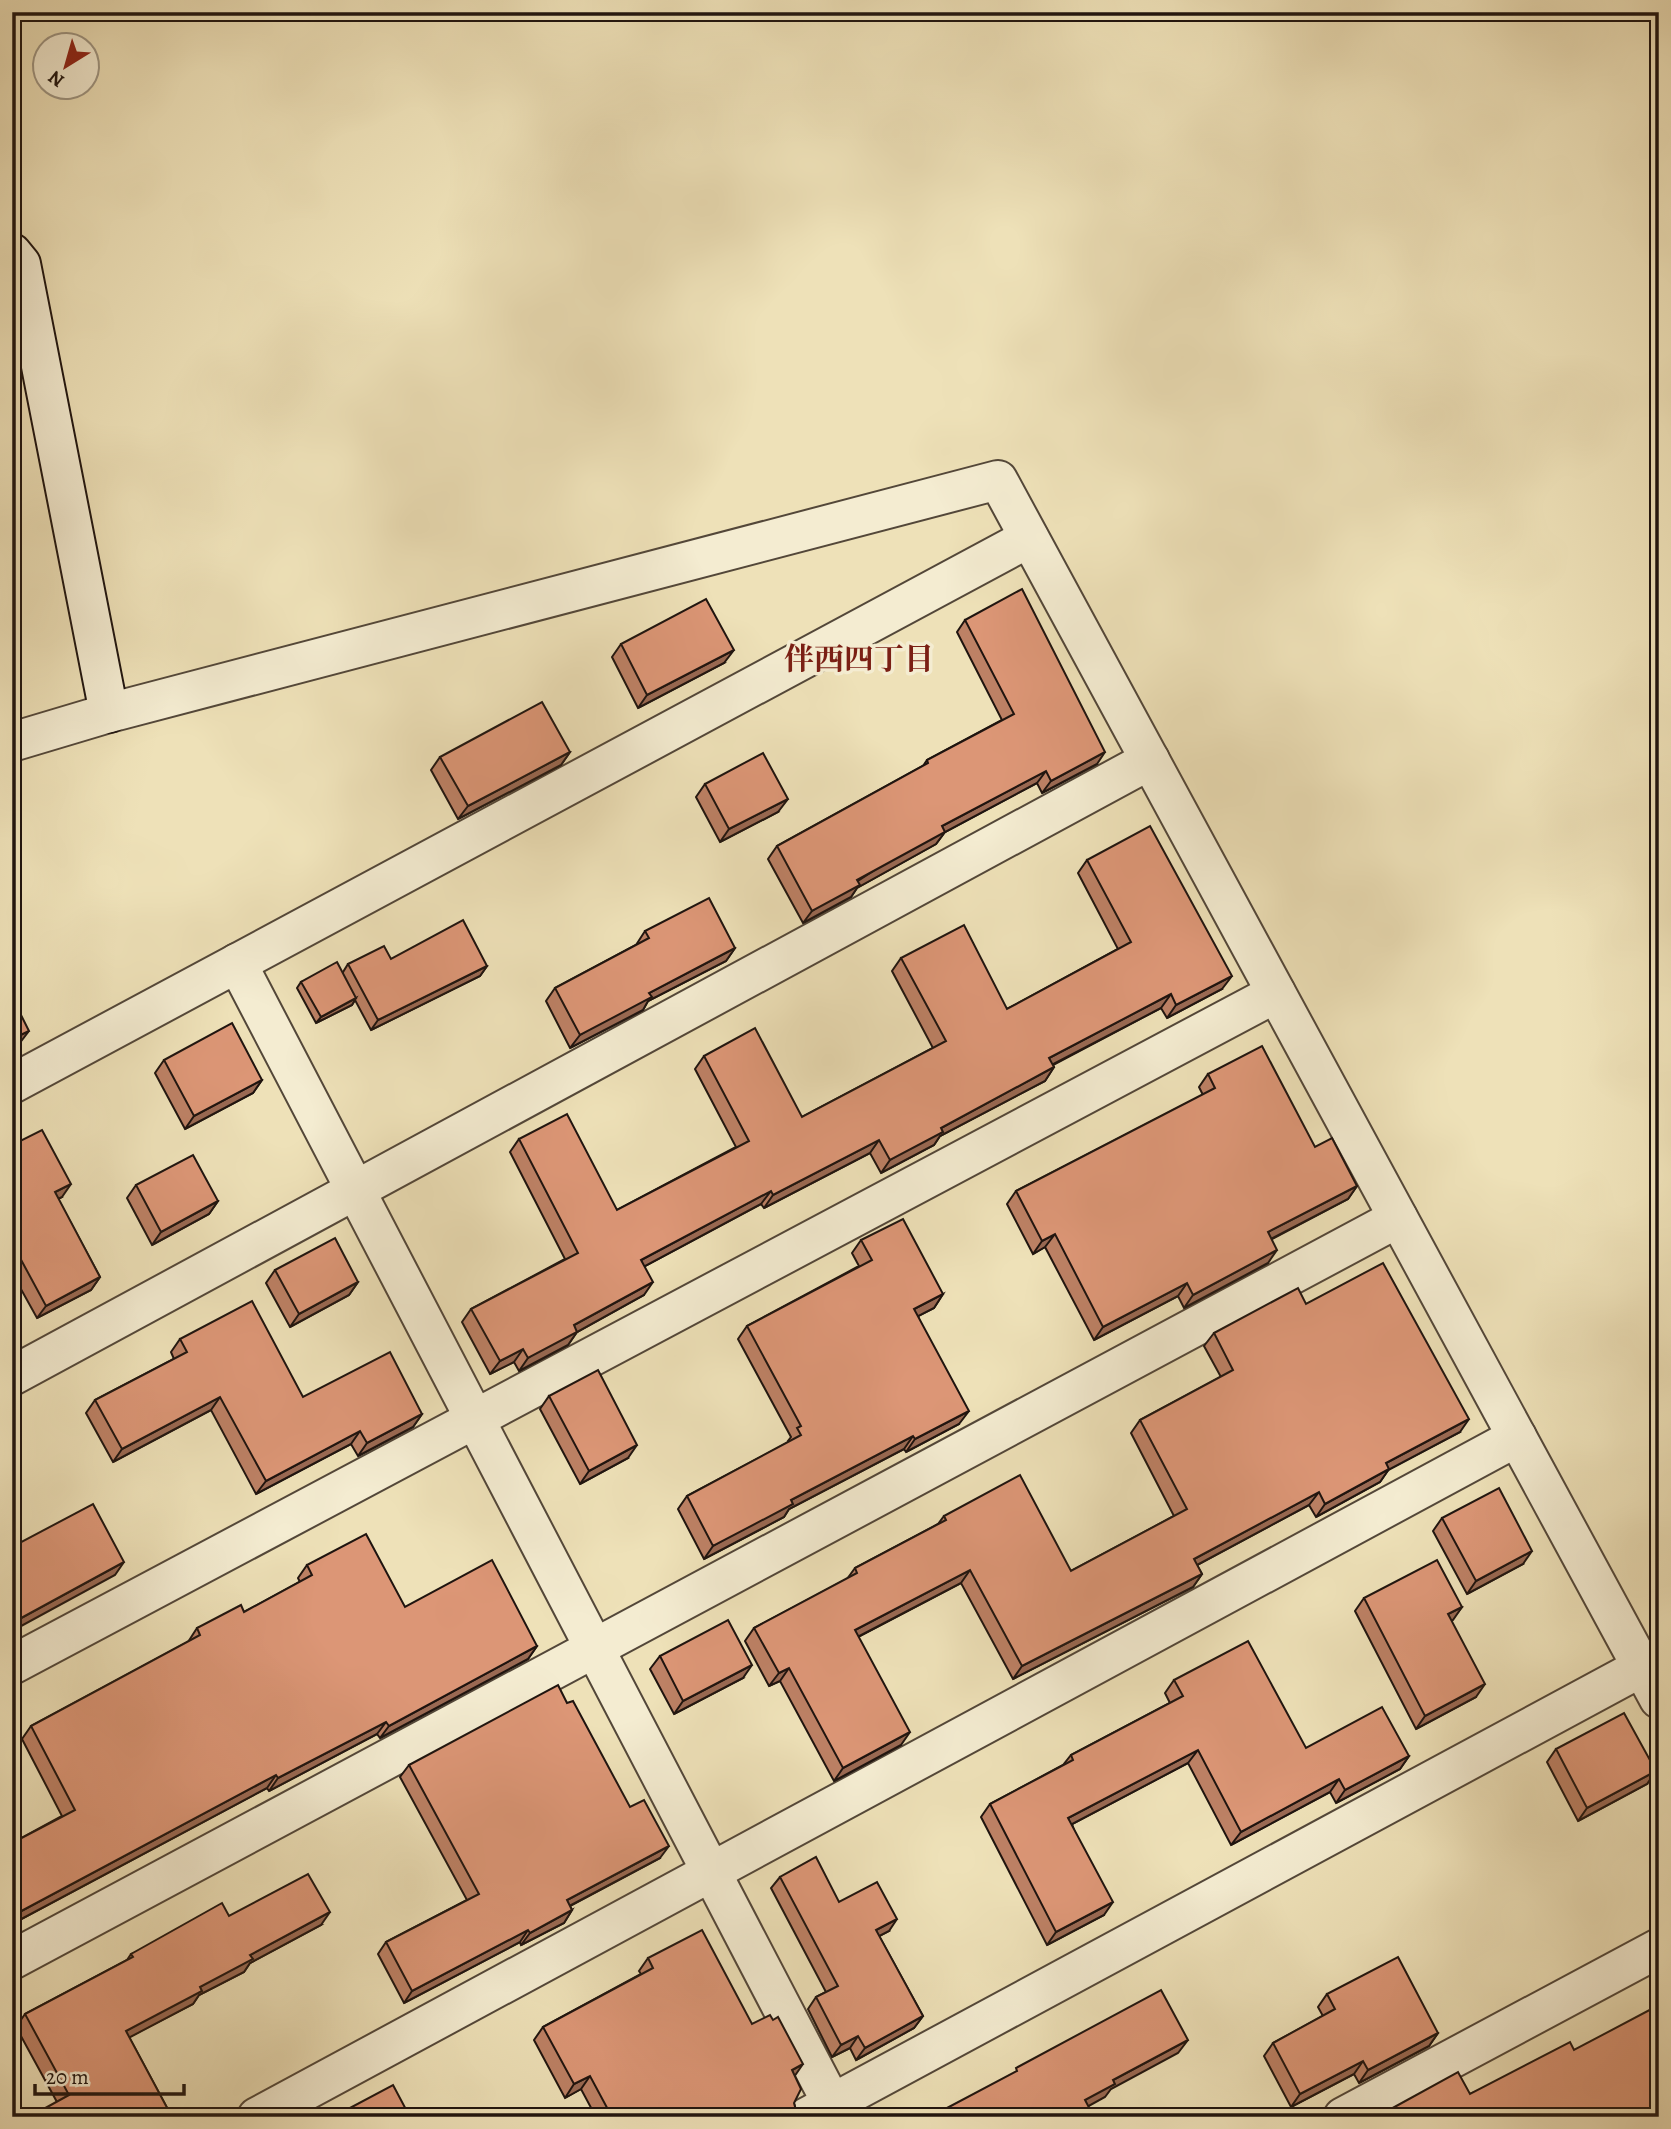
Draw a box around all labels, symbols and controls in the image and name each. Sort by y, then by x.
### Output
north arrow [32,32,102,102]
text: N [43,64,70,93]
district label: 伴西四丁目 [784,639,934,679]
scale bar [35,2052,184,2096]
text: 20 m [46,2063,89,2091]

